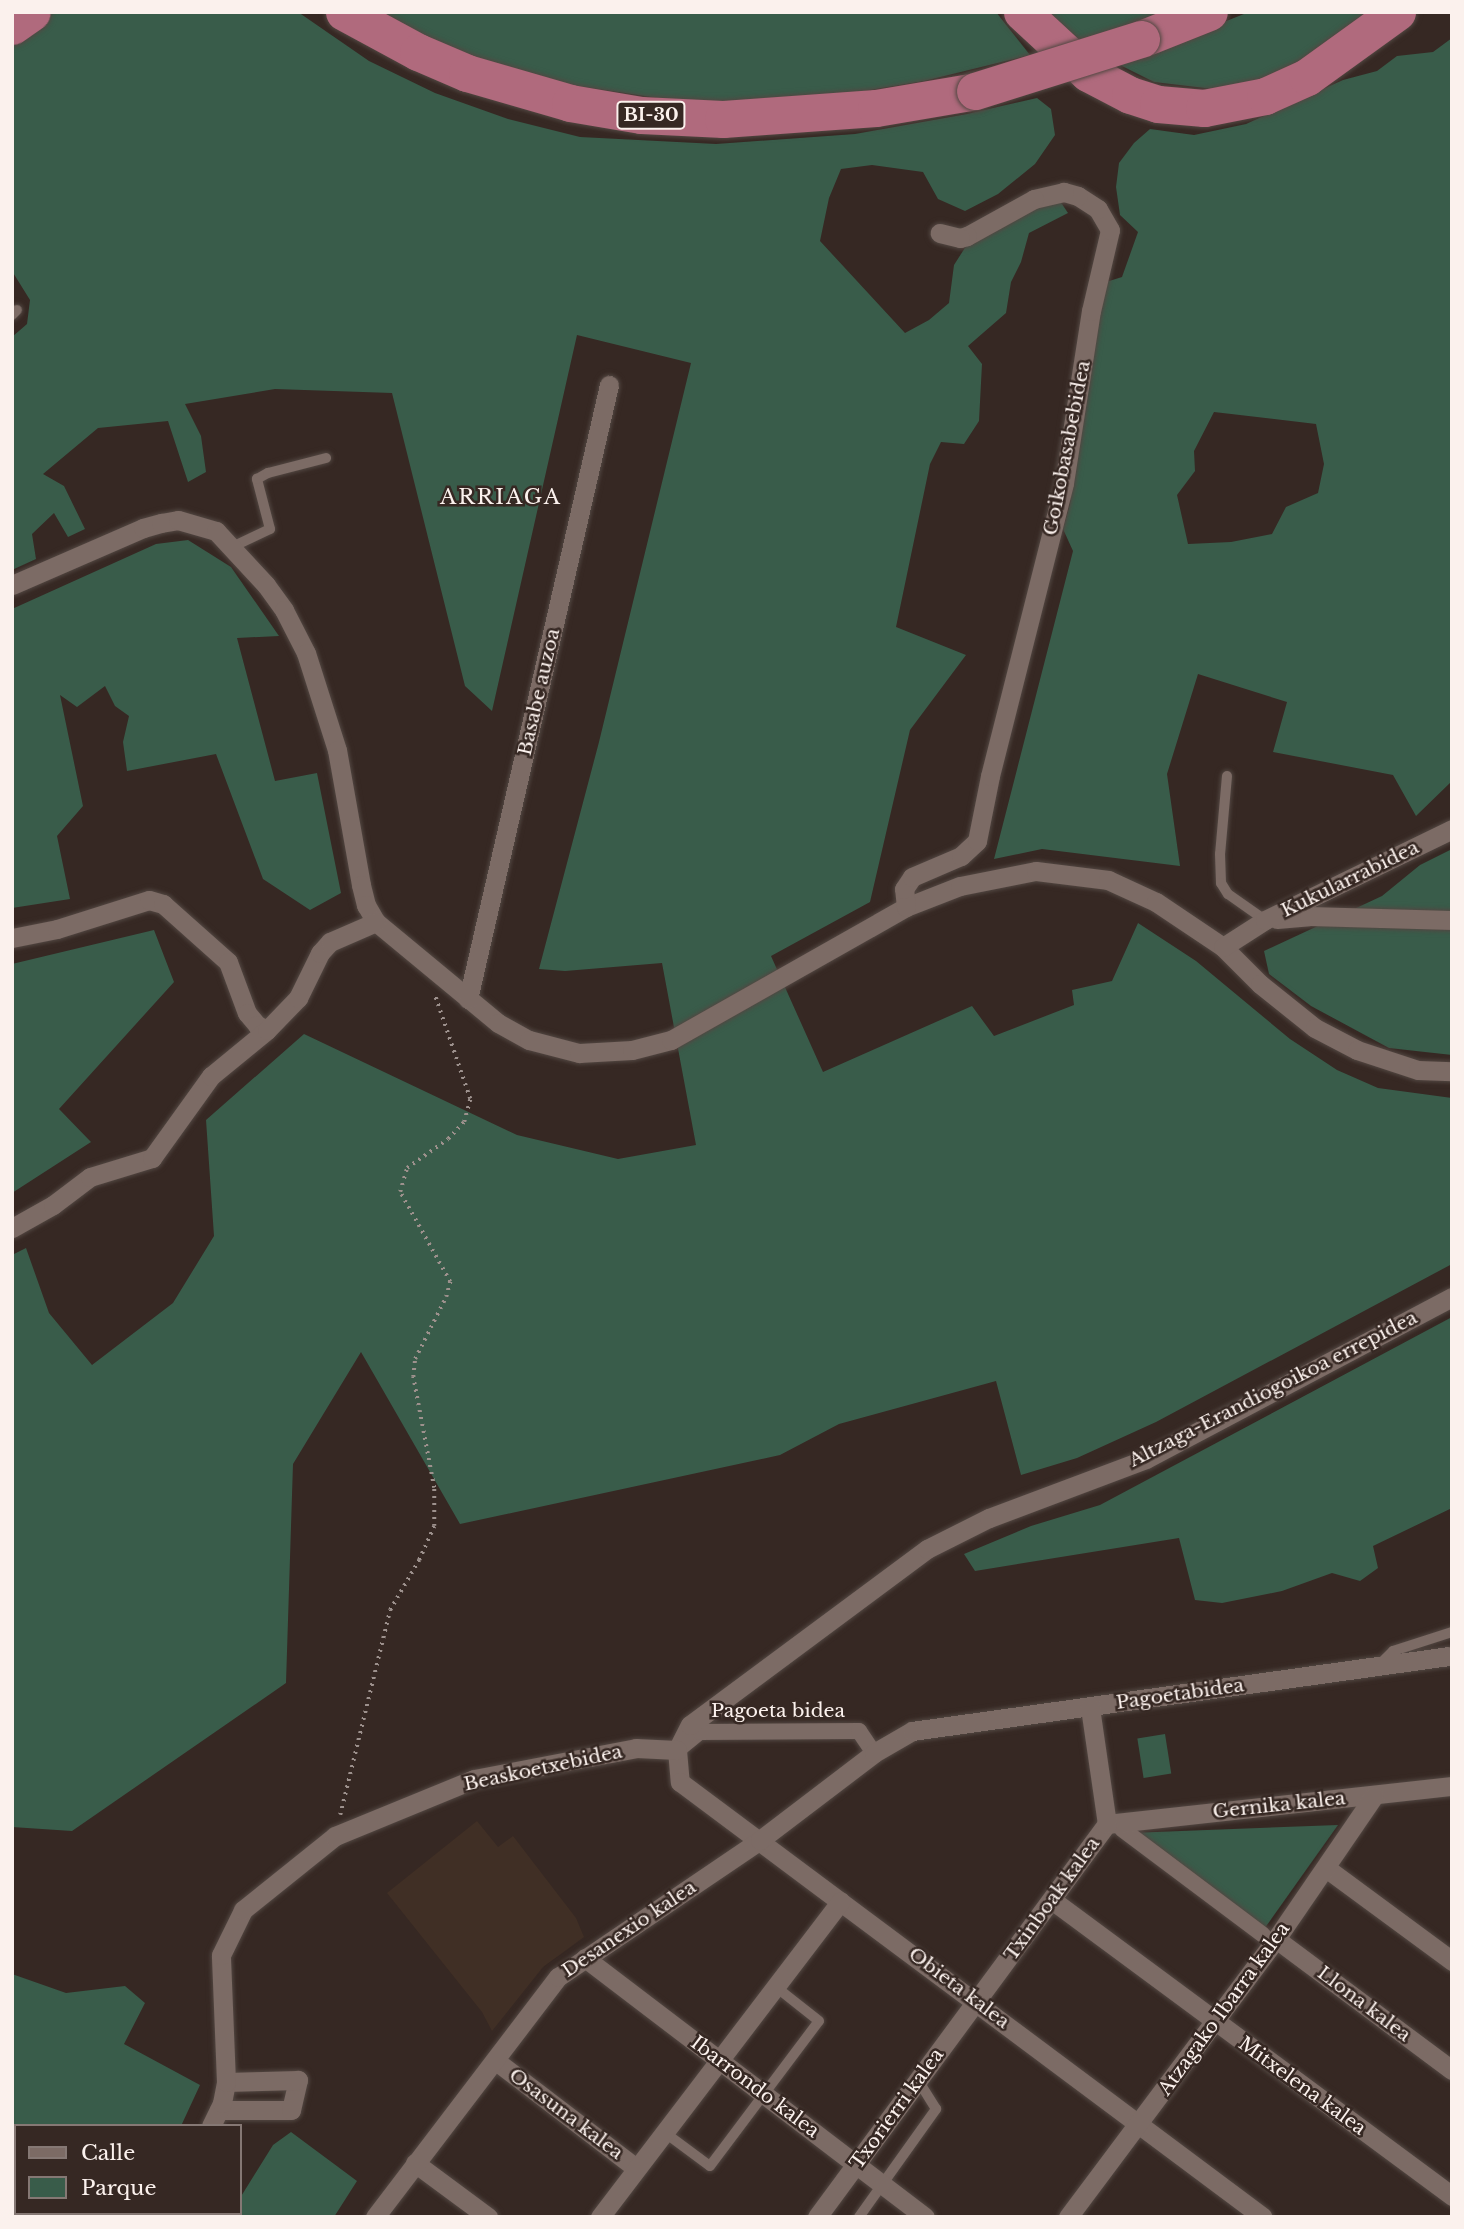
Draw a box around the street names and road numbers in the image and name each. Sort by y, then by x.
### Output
road number: BI-30 [616,100,686,130]
street label: Goikobasabebidea [1039,359,1095,537]
street label: Basabe auzoa [513,626,565,758]
street label: Kukularrabidea [1277,836,1423,922]
street label: Altzaga-Erandiogoikoa errepidea [1125,1306,1421,1472]
street label: Pagoetabidea [1115,1674,1245,1714]
street label: Pagoeta bidea [711,1700,845,1722]
street label: Beaskoetxebidea [462,1740,624,1796]
street label: Gernika kalea [1211,1787,1347,1823]
street label: Txinboak kalea [999,1833,1105,1965]
street label: Desanexio kalea [558,1876,700,1982]
street label: Atzagako Ibarra kalea [1154,1918,1294,2100]
street label: Obieta kalea [904,1943,1014,2033]
street label: Llona kalea [1313,1961,1415,2047]
street label: Ibarrondo kalea [686,2031,824,2143]
street label: Mitxelena kalea [1234,2032,1370,2140]
street label: Txorierri kalea [845,2044,949,2174]
street label: Osasuna kalea [504,2064,628,2164]

